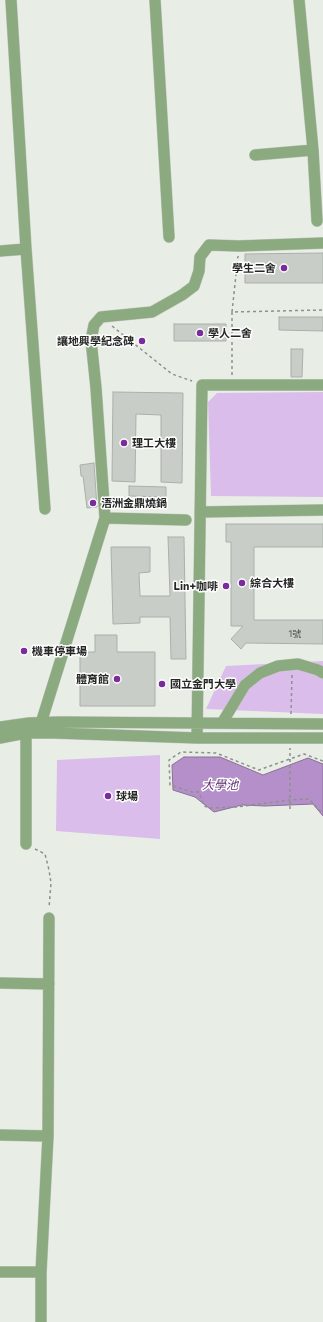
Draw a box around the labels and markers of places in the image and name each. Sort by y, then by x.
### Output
place label: 學生二舍 [232,261,276,275]
marker: 學生二舍 [279,263,289,273]
place label: 學人二舍 [208,326,252,340]
marker: 學人二舍 [195,328,205,338]
place label: 讓地興學紀念碑 [57,334,134,348]
marker: 讓地興學紀念碑 [137,336,147,346]
place label: 理工大樓 [132,436,176,450]
marker: 理工大樓 [119,438,129,448]
place label: 浯洲金鼎燒鍋 [101,496,167,510]
marker: 浯洲金鼎燒鍋 [88,498,98,508]
place label: 綜合大樓 [250,576,294,590]
marker: 綜合大樓 [237,578,247,588]
place label: Lin+咖啡 [174,579,218,593]
marker: Lin+咖啡 [221,581,231,591]
place label: 機車停車場 [32,644,87,658]
marker: 機車停車場 [19,646,29,656]
place label: 體育館 [76,672,109,686]
marker: 體育館 [112,674,122,684]
place label: 國立金門大學 [170,677,236,691]
marker: 國立金門大學 [157,679,167,689]
place label: 球場 [116,789,138,803]
marker: 球場 [103,791,113,801]

